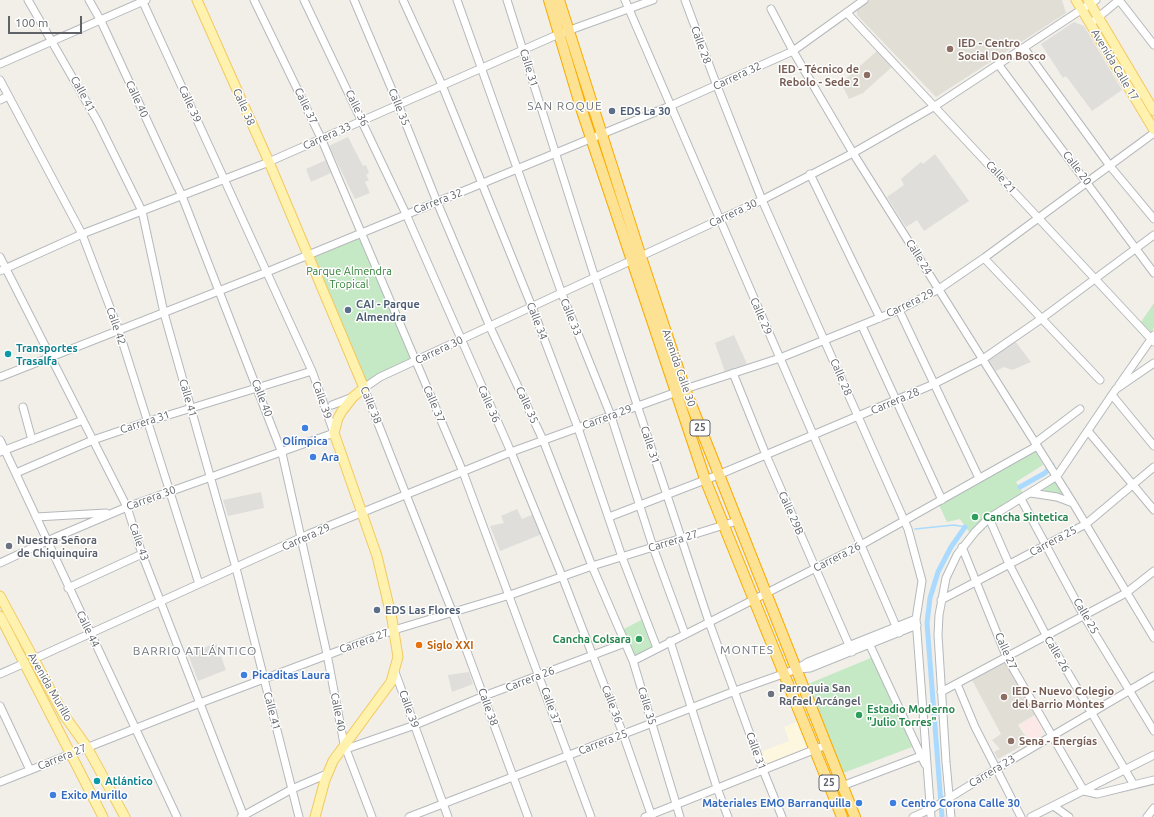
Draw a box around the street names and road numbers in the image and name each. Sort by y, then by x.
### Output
street label: Calle 28 [688,24,714,66]
street label: Avenida Calle 17 [1088,27,1142,103]
street label: Calle 31 [517,47,541,89]
street label: Carrera 32 [711,59,763,93]
street label: Calle 41 [68,74,98,114]
street label: Calle 40 [123,78,151,120]
street label: Calle 39 [176,83,204,125]
street label: Calle 38 [230,86,258,128]
street label: Calle 37 [291,86,321,126]
street label: Calle 35 [386,86,412,128]
street label: Calle 36 [342,88,372,128]
street label: Carrera 33 [301,119,353,153]
street label: Calle 20 [1060,148,1094,188]
street label: Calle 21 [983,158,1019,196]
street label: Carrera 32 [412,186,464,216]
street label: Carrera 30 [707,196,759,230]
street label: Calle 24 [903,237,935,277]
street label: Carrera 29 [884,286,936,320]
street label: Calle 29 [747,295,775,337]
street label: Calle 33 [558,296,584,338]
street label: Calle 34 [524,300,550,342]
street label: Calle 42 [103,305,129,347]
street label: Avenida Calle 30 [660,327,698,409]
street label: Carrera 30 [413,333,465,367]
street label: Calle 28 [827,356,855,398]
street label: Calle 41 [176,377,200,419]
street label: Calle 40 [249,377,275,419]
street label: Calle 39 [309,379,335,421]
street label: Calle 37 [420,383,448,425]
street label: Calle 36 [475,383,503,425]
street label: Calle 38 [358,384,384,426]
street label: Calle 35 [513,384,541,426]
street label: Carrera 28 [869,385,921,417]
street label: Carrera 29 [581,402,633,432]
street label: Carrera 31 [118,408,172,436]
road number: 25 [690,420,710,436]
street label: Calle 31 [638,424,662,466]
street label: Carrera 30 [125,483,177,513]
street label: Calle 29B [776,489,806,537]
street label: Carrera 29 [280,520,332,554]
street label: Calle 43 [126,521,152,563]
street label: Carrera 25 [1027,523,1079,559]
street label: Carrera 27 [646,527,700,555]
street label: Carrera 26 [811,539,863,575]
street label: Calle 25 [1070,596,1102,636]
street label: Calle 44 [73,609,103,649]
street label: Carrera 27 [338,626,390,656]
street label: Calle 27 [992,630,1020,672]
street label: Calle 26 [1041,634,1073,674]
street label: Avenida Murillo [25,650,75,724]
street label: Carrera 26 [504,664,556,694]
street label: Calle 36 [599,683,625,725]
street label: Calle 37 [538,685,564,727]
street label: Calle 35 [635,685,659,727]
street label: Calle 38 [475,686,501,728]
street label: Calle 39 [396,688,422,730]
street label: Calle 41 [261,690,283,732]
street label: Calle 40 [328,692,348,732]
street label: Carrera 25 [577,727,629,757]
street label: Calle 31 [743,730,769,772]
street label: Carrera 27 [36,741,88,773]
street label: Carrera 23 [967,752,1017,790]
road number: 25 [819,775,839,791]

